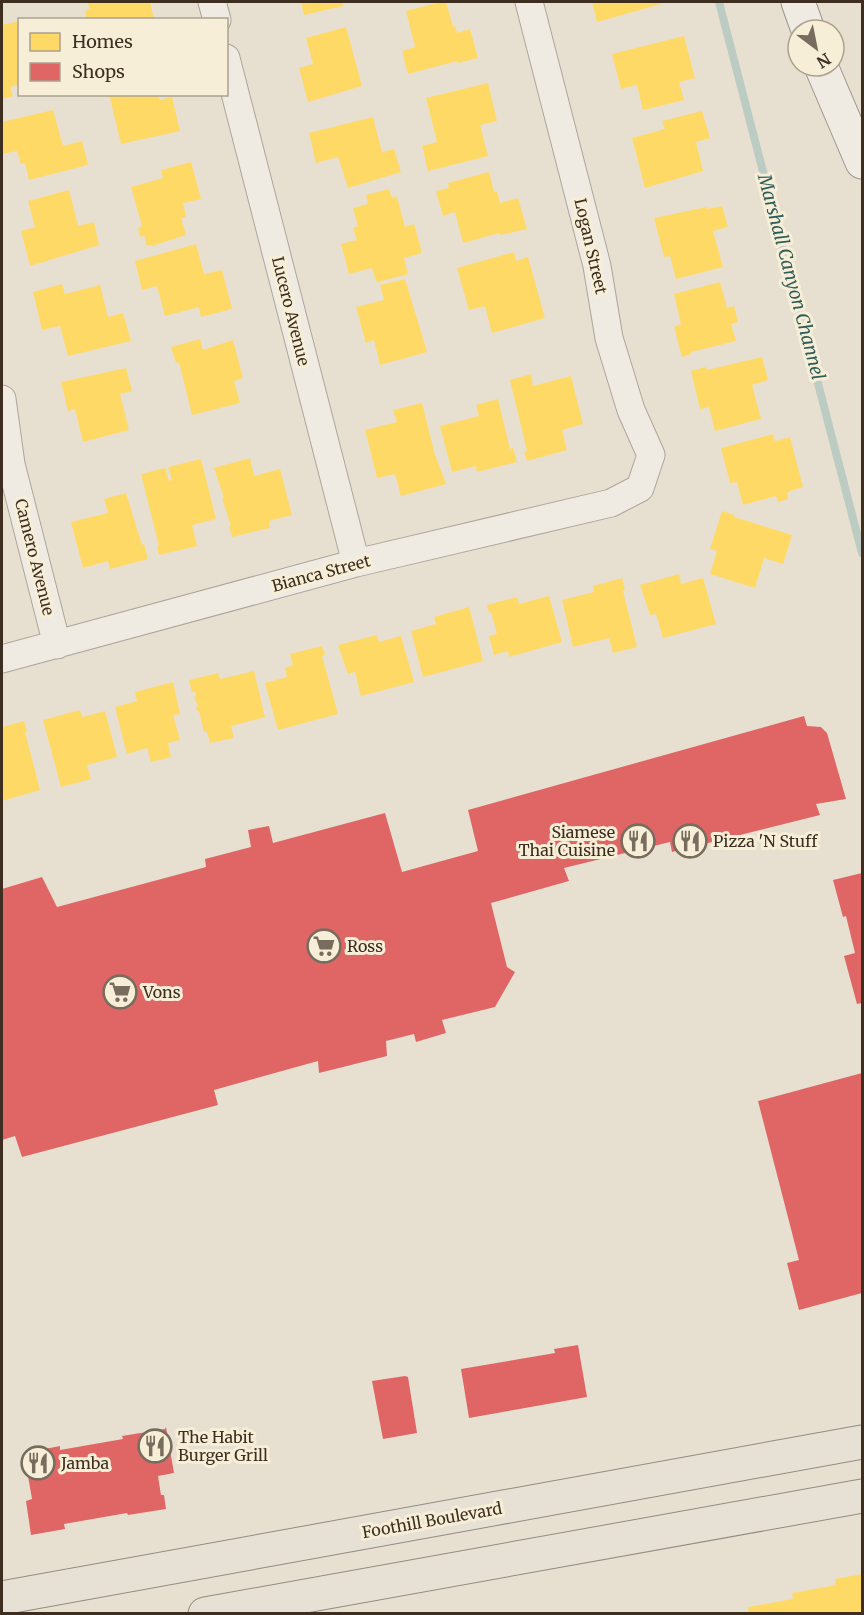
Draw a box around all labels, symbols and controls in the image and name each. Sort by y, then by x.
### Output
legend [18,18,228,96]
north arrow [786,18,846,78]
text: Homes [72,30,133,53]
text: N [813,49,835,73]
text: Shops [72,60,125,83]
water label: Marshall Canyon Channel [753,170,830,382]
street label: Logan Street [570,196,612,297]
street label: Lucero Avenue [268,254,314,368]
street label: Camero Avenue [11,497,59,617]
street label: Bianca Street [270,550,373,596]
place label: Siamese Thai Cuisine [518,822,615,860]
restaurant icon: Siamese Thai Cuisine [620,823,656,859]
restaurant icon: Pizza 'N Stuff [672,823,708,859]
place label: Pizza 'N Stuff [713,831,818,851]
supermarket icon: Ross [306,928,342,964]
place label: Ross [347,936,383,956]
supermarket icon: Vons [102,974,138,1010]
place label: Vons [142,982,181,1002]
place label: The Habit Burger Grill [178,1427,268,1465]
restaurant icon: The Habit Burger Grill [137,1428,173,1464]
restaurant icon: Jamba [20,1445,56,1481]
place label: Jamba [60,1453,110,1473]
street label: Foothill Boulevard [361,1498,504,1542]

